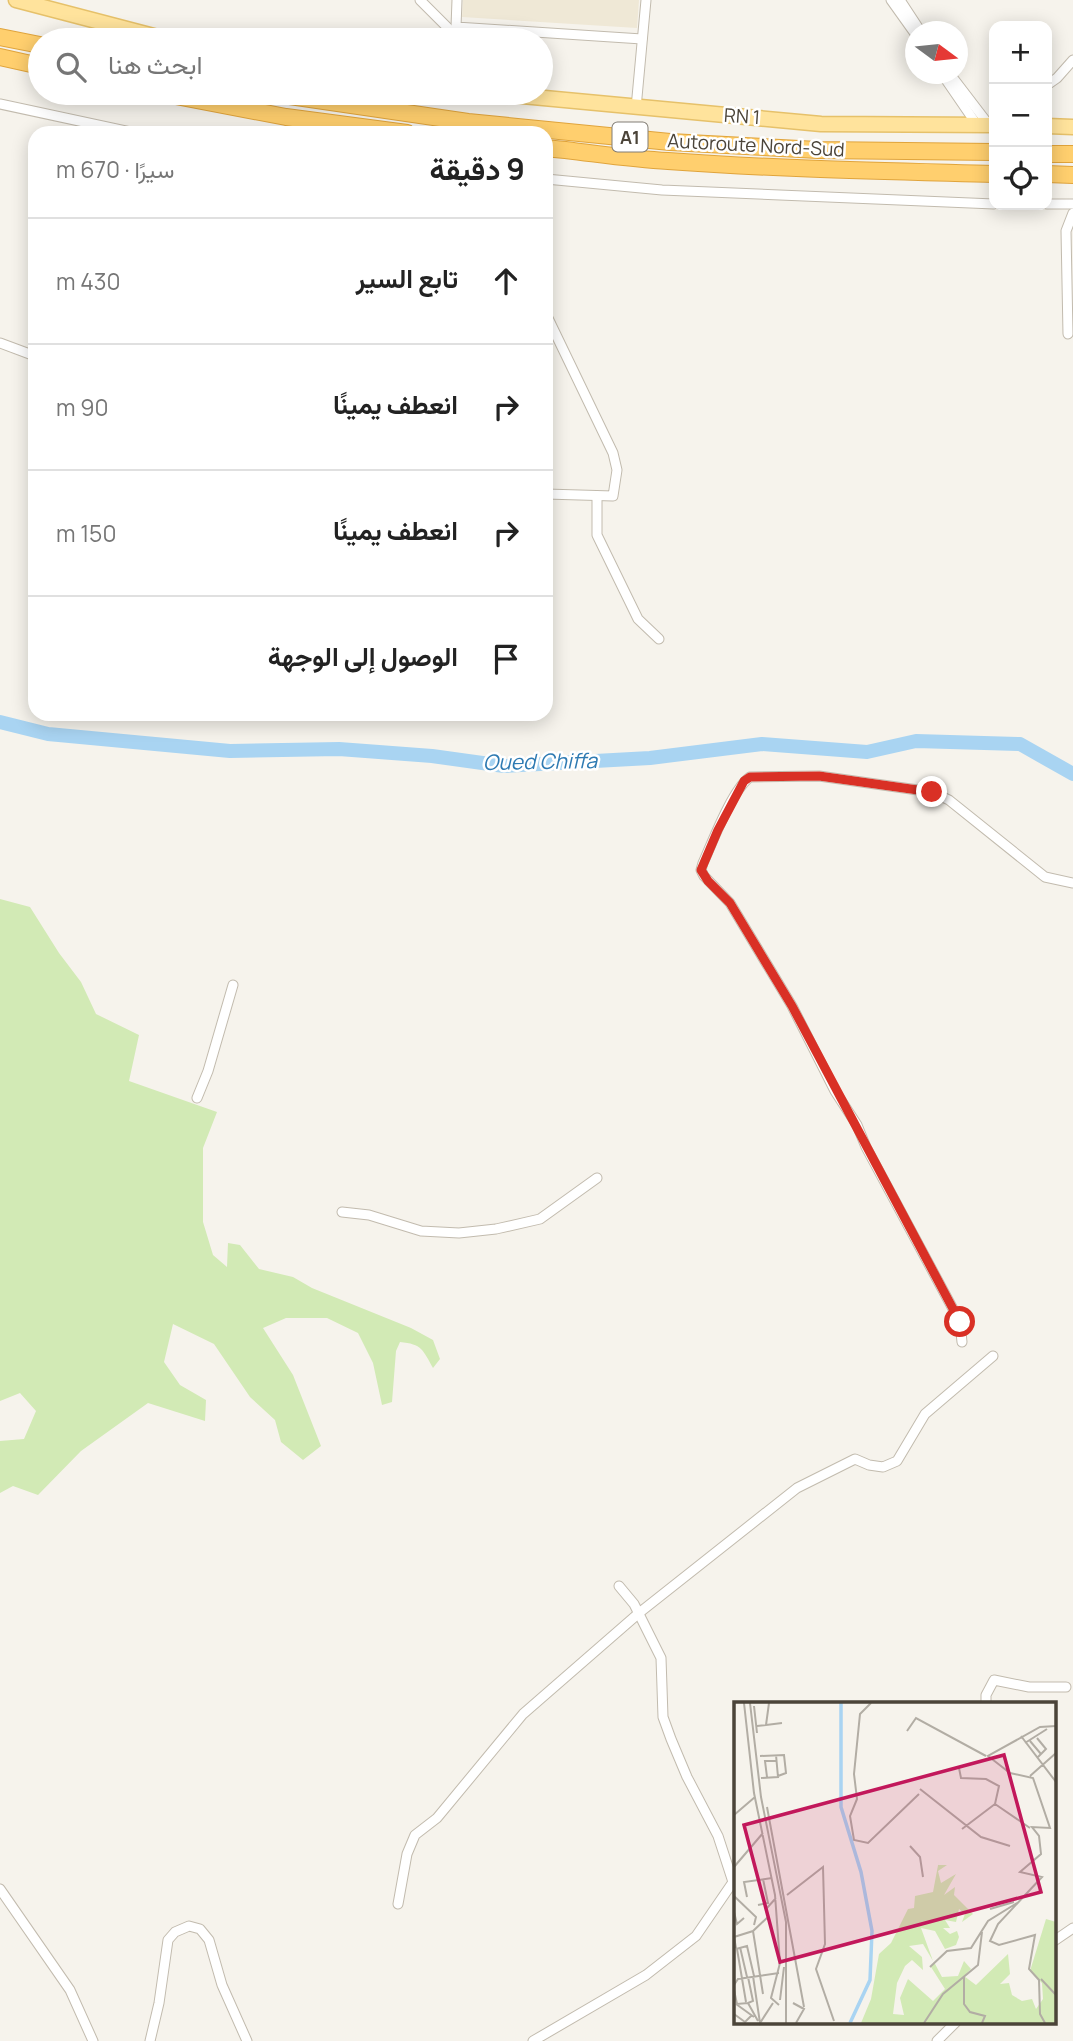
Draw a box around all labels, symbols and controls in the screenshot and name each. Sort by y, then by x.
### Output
north arrow [905,21,968,84]
map controls [989,21,1052,210]
button: + [989,21,1052,84]
search box [28,28,553,105]
text: ابحث هنا [108,46,202,82]
icon: search [52,48,90,86]
button: − [989,84,1052,147]
street label: RN 1 [723,102,761,130]
road number: A1 [612,122,648,152]
street label: Autoroute Nord-Sud [667,127,845,163]
button: locate [989,147,1052,210]
text: 9 دقيقة [430,148,525,189]
text: سيرًا · 670 m [56,153,174,185]
text: تابع السير [356,260,458,296]
icon: ahead [487,262,525,300]
text: 430 m [56,265,120,297]
text: انعطف يمينًا [333,386,458,422]
icon: right [487,388,525,426]
text: 90 m [56,391,108,423]
text: انعطف يمينًا [333,512,458,548]
icon: right [487,514,525,552]
text: 150 m [56,517,116,549]
text: الوصول إلى الوجهة [268,638,458,674]
icon: arrive [487,640,525,678]
water label: Oued Chiffa [483,746,599,776]
route end [916,776,947,807]
route start [944,1306,975,1337]
inset map [734,1702,1056,2024]

